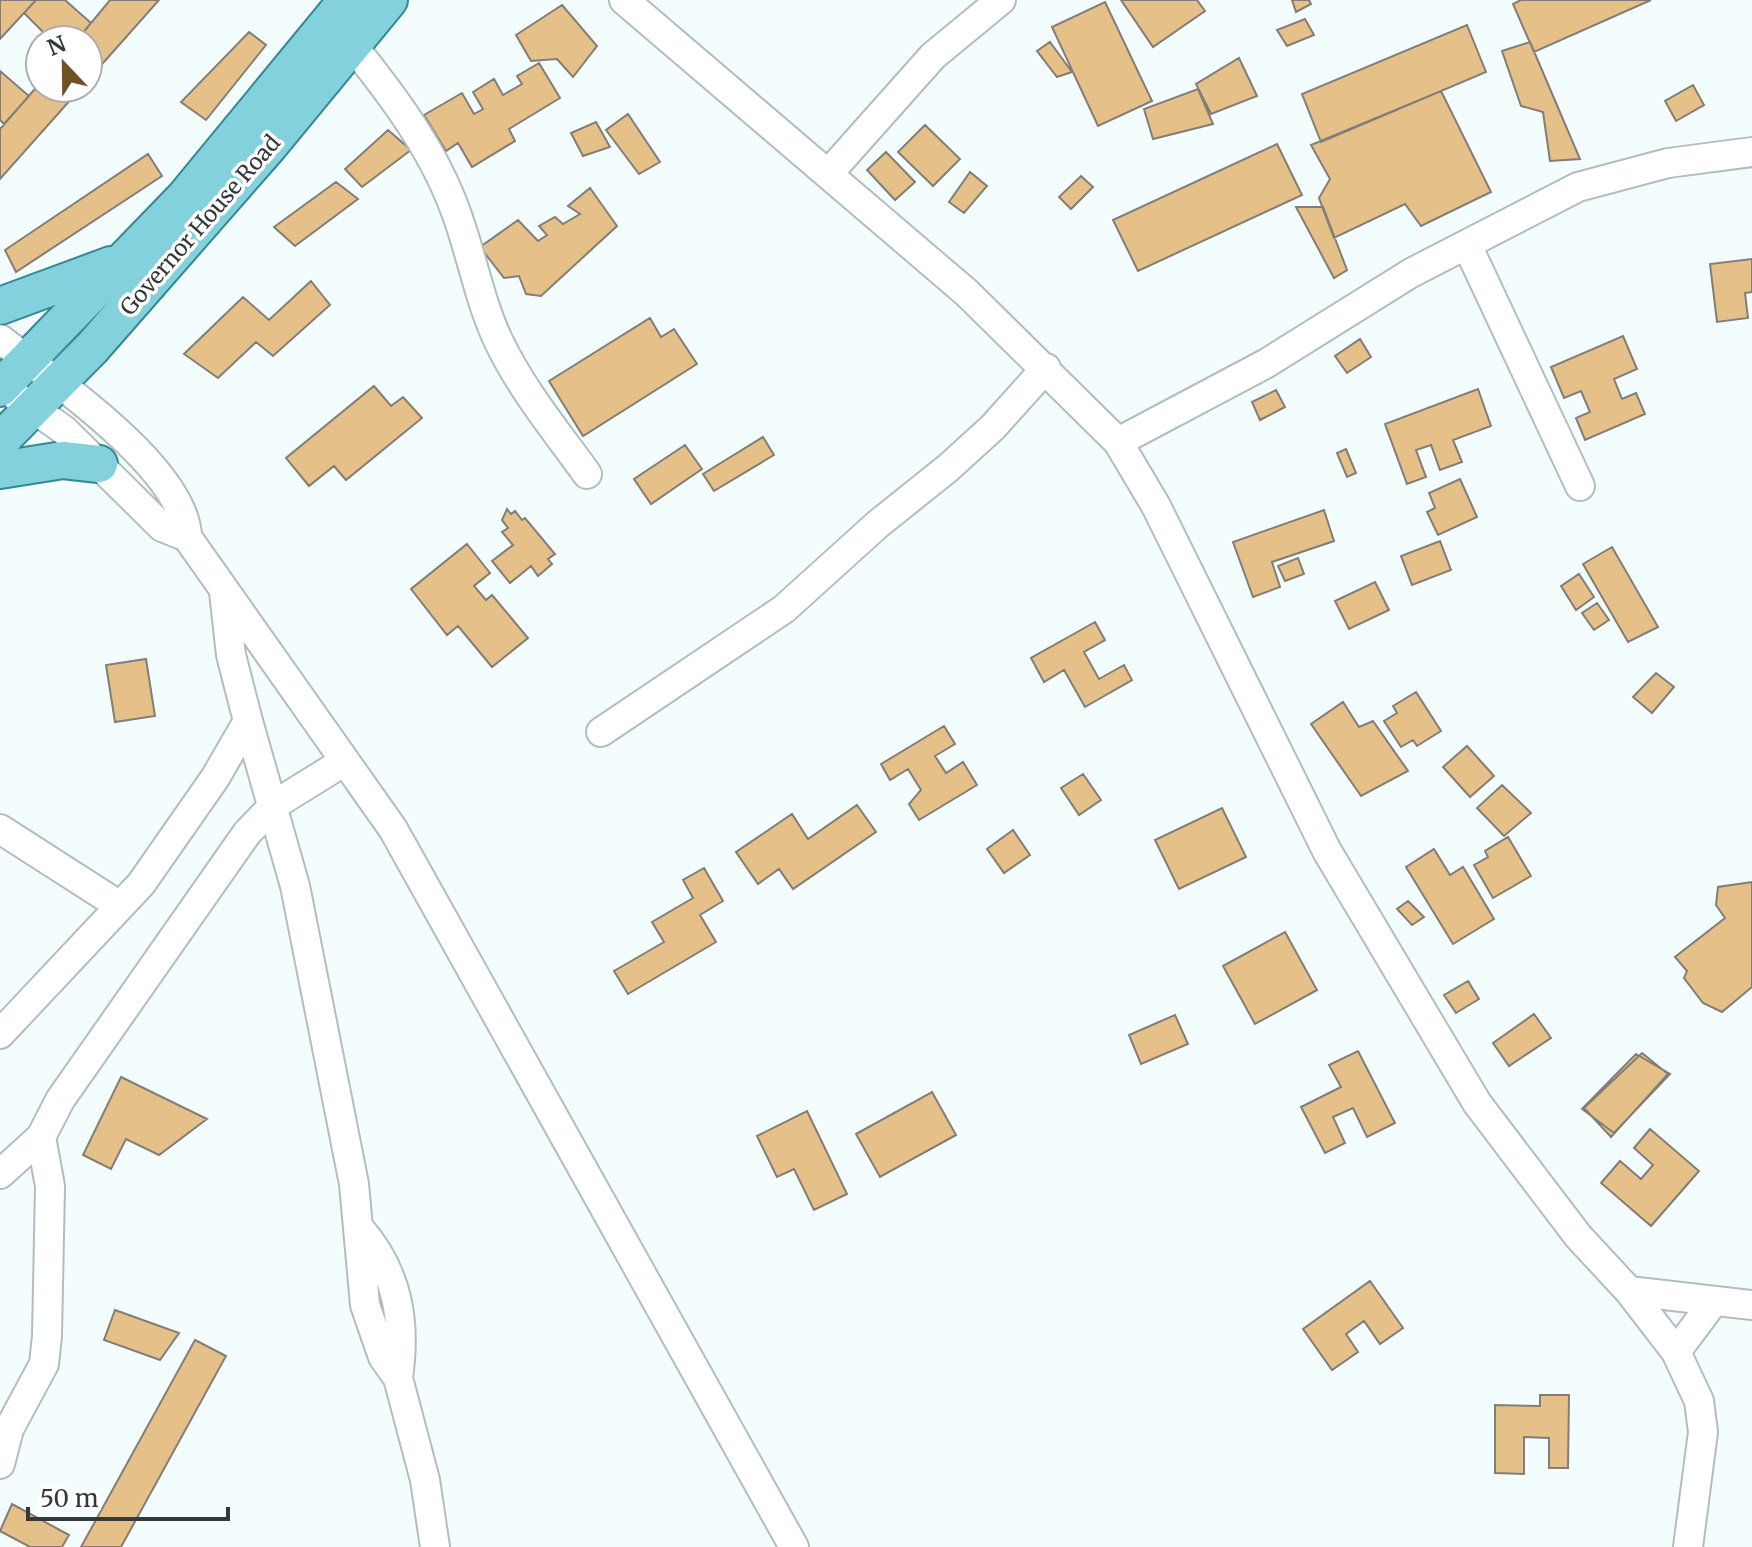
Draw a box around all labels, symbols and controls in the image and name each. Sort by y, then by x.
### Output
north arrow [24,24,104,104]
text: N [43,29,70,62]
street label: Governor House Road [114,129,286,321]
scale bar [28,1471,228,1521]
text: 50 m [40,1483,99,1514]

